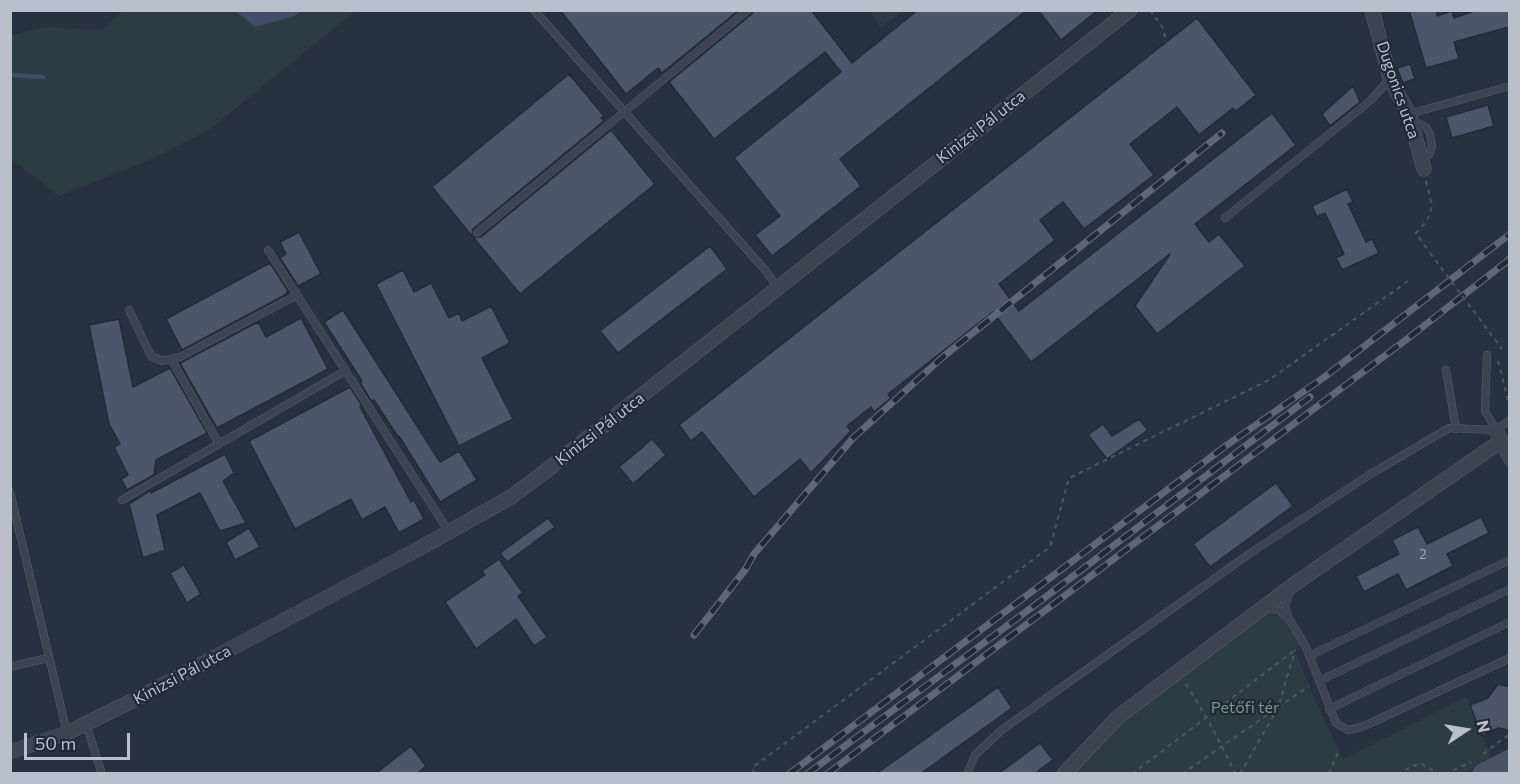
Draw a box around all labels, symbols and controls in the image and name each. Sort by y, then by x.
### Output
street label: Dugonics utca [1372,39,1424,141]
street label: Kinizsi Pál utca [933,86,1029,168]
street label: Kinizsi Pál utca [552,388,648,470]
house number: 2 [1419,546,1427,562]
street label: Kinizsi Pál utca [130,641,234,709]
park label: Petőfi tér [1211,698,1279,718]
north arrow [1436,700,1496,760]
text: N [1474,718,1495,734]
scale bar [27,721,134,759]
text: 50 m [35,732,76,754]

